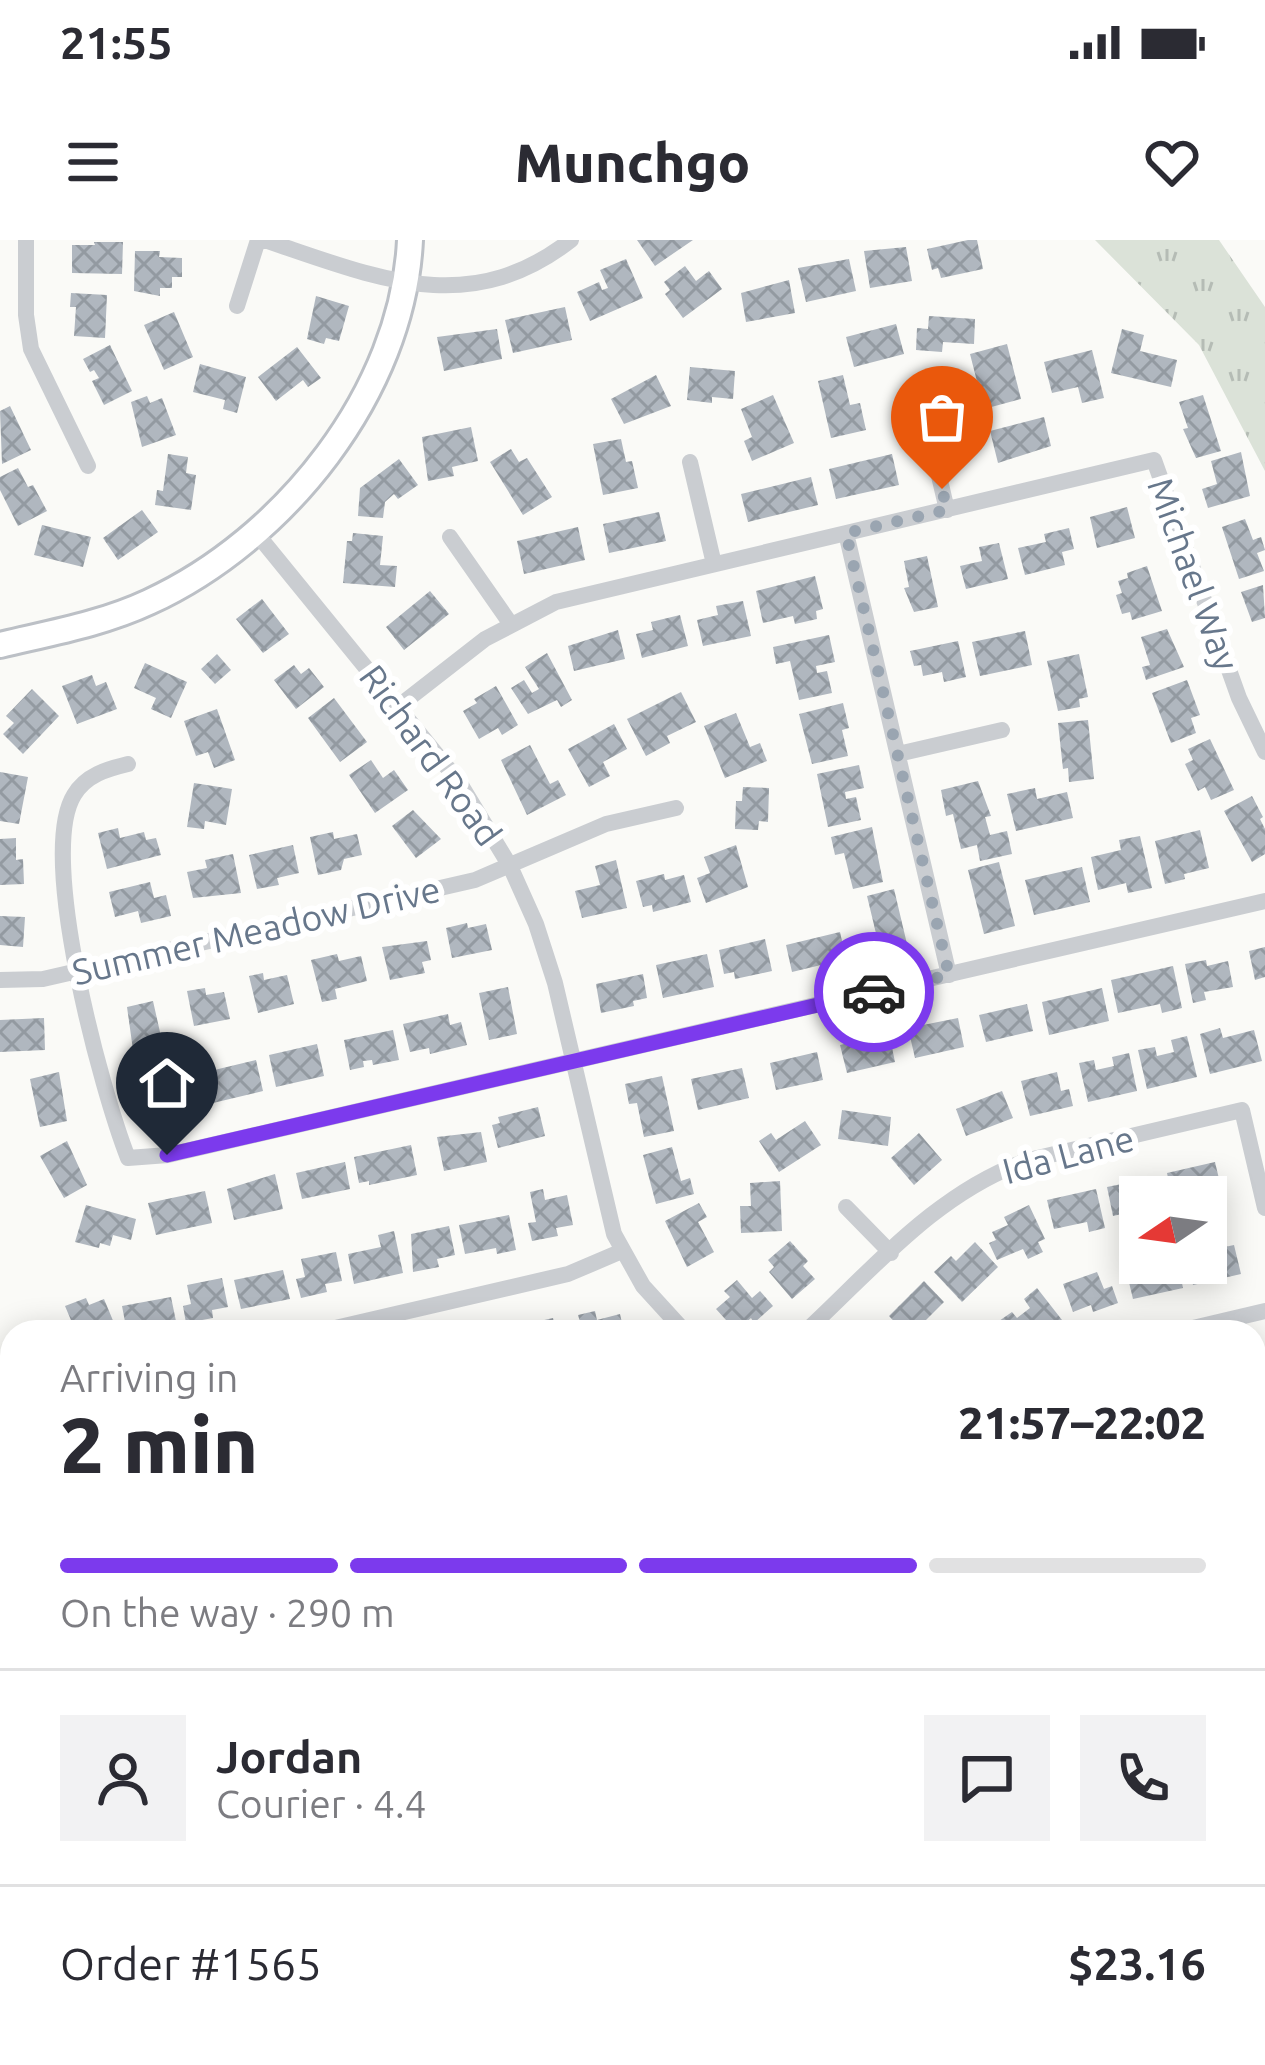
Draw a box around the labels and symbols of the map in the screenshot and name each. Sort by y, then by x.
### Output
pin [891,366,993,489]
street label: Michael Way [1140,472,1248,676]
street label: Richard Road [352,657,510,853]
street label: Summer Meadow Drive [68,868,444,992]
courier [814,932,934,1052]
pin [116,1032,218,1155]
street label: Ida Lane [998,1117,1138,1191]
north arrow [1119,1176,1227,1284]

